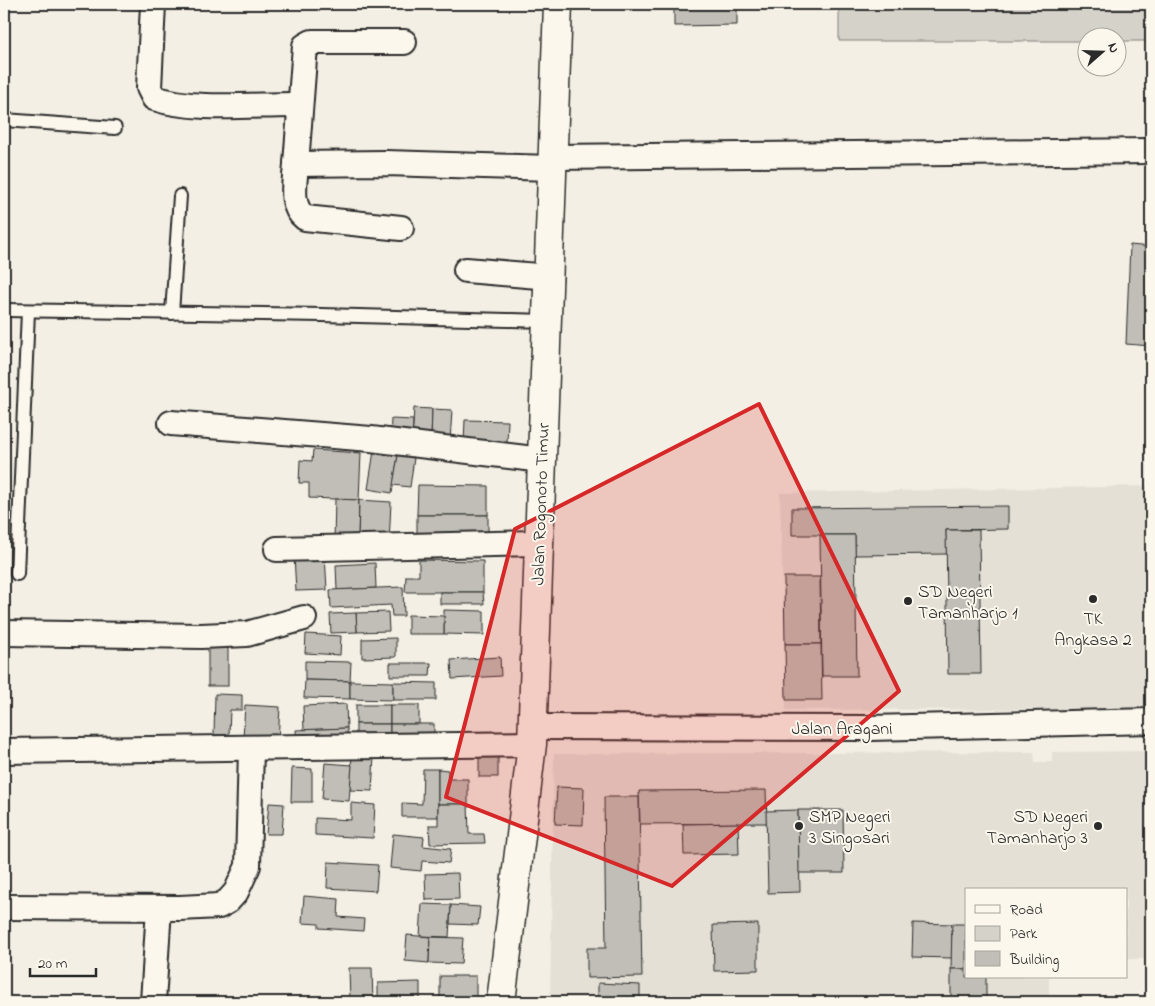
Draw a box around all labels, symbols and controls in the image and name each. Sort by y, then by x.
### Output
north arrow [1078,28,1128,78]
text: N [1101,40,1124,56]
street label: Jalan Rogonoto Timur [526,422,559,586]
place label: SD Negeri Tamanharjo 1 [918,580,1018,627]
marker: TK Angkasa 2 [1087,593,1099,605]
marker: SD Negeri Tamanharjo 1 [902,595,914,607]
place label: TK Angkasa 2 [1054,607,1132,655]
street label: Jalan Aragani [792,717,892,744]
place label: SMP Negeri 3 Singosari [809,805,891,853]
place label: SD Negeri Tamanharjo 3 [987,805,1088,852]
marker: SMP Negeri 3 Singosari [793,820,805,832]
marker: SD Negeri Tamanharjo 3 [1092,820,1104,832]
legend [965,888,1128,978]
text: Road [1010,899,1043,921]
text: Park [1010,923,1038,945]
scale bar [30,946,96,978]
text: Building [1009,949,1059,972]
text: 20 m [38,953,68,975]

